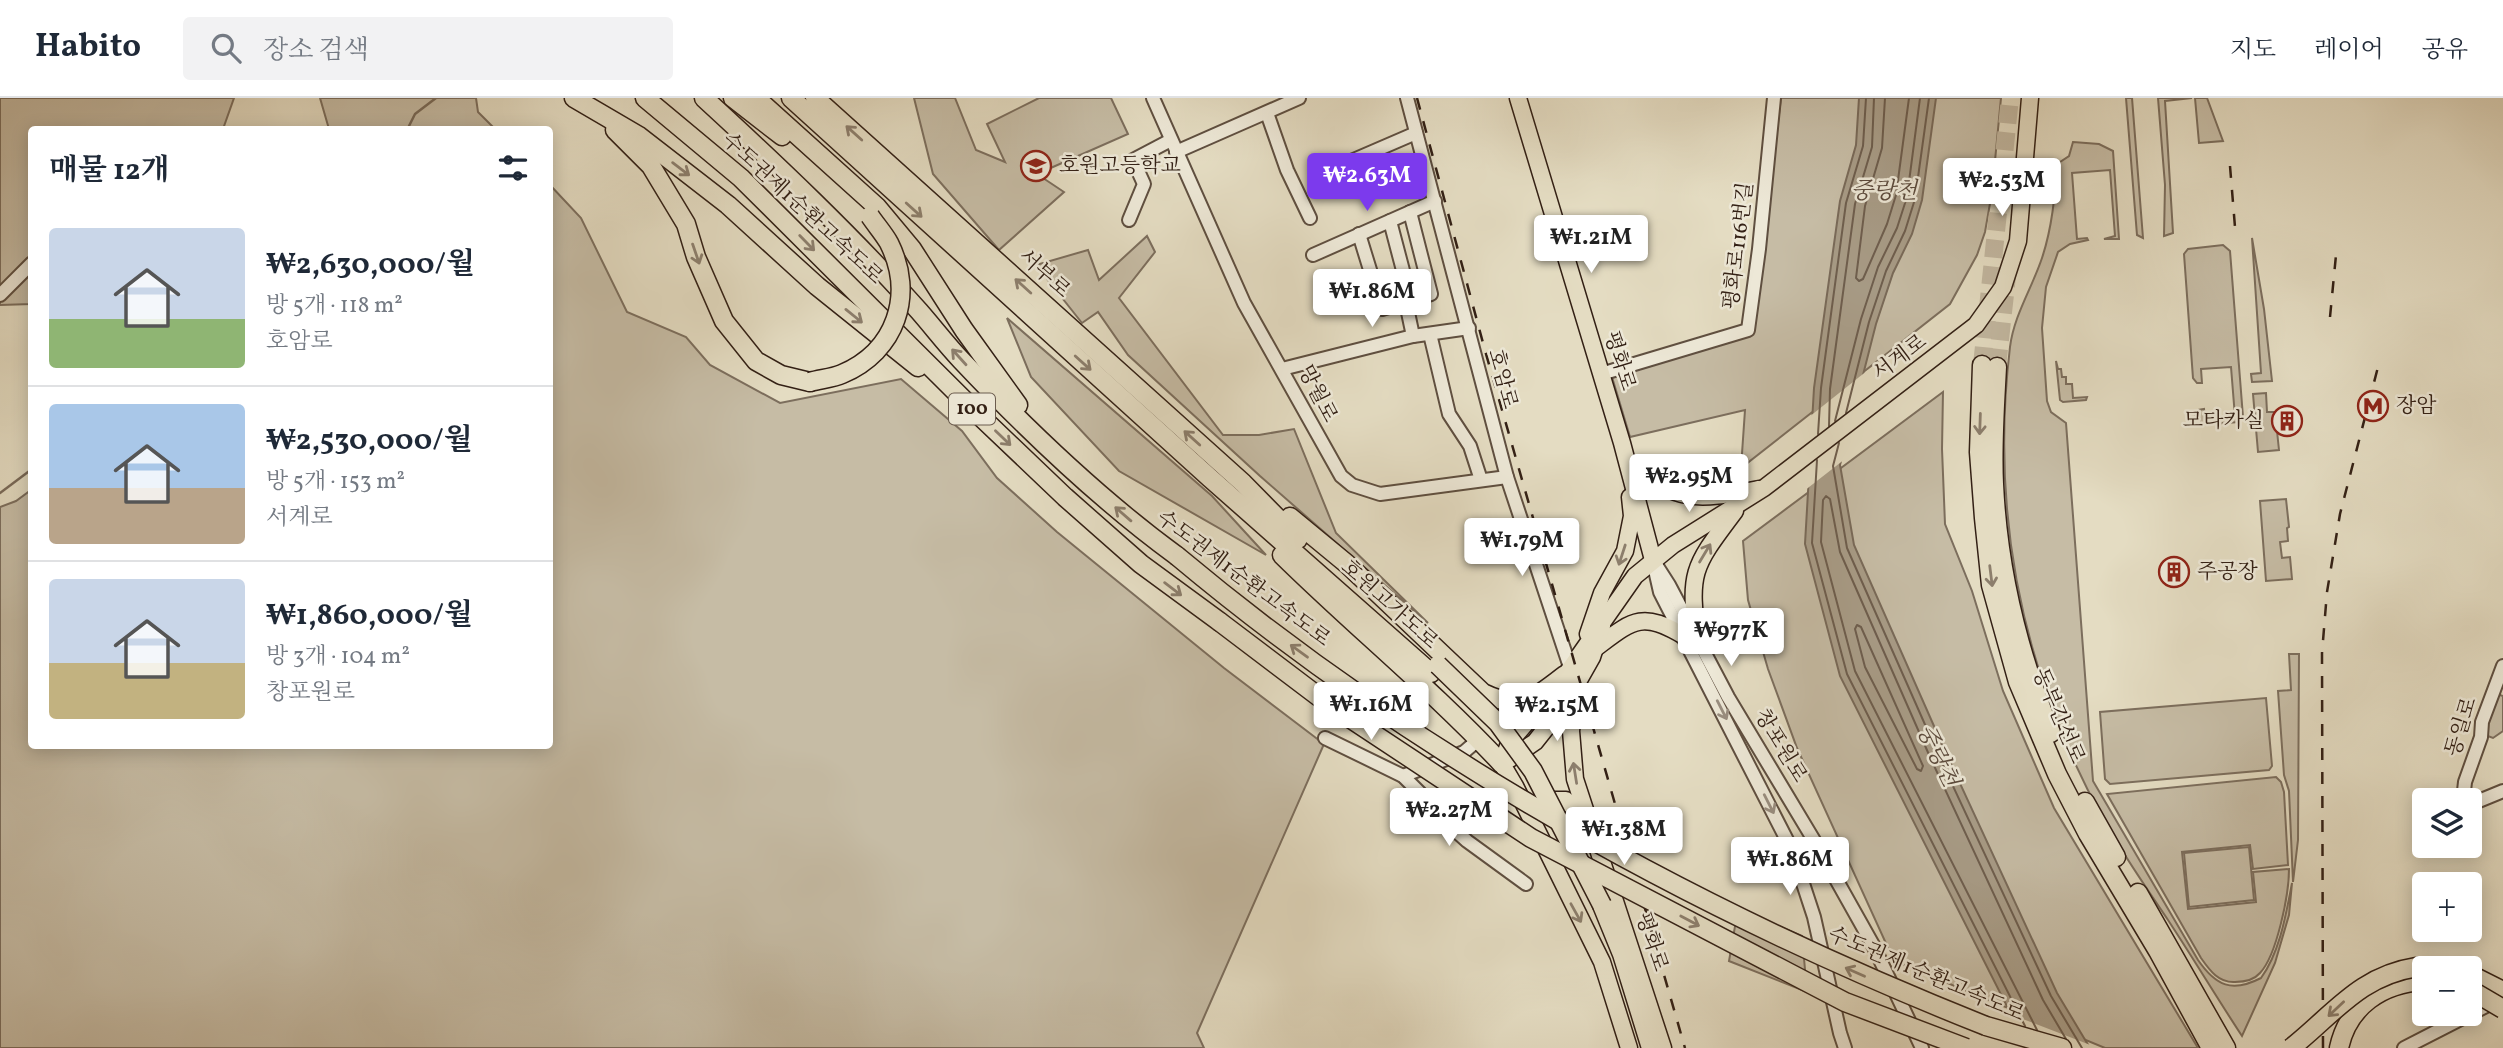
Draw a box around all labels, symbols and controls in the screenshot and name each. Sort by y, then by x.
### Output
search box [183,17,673,80]
text: Habito [35,25,141,71]
icon: search [207,29,245,67]
text: 장소 검색 [263,33,369,69]
text: 지도 [2230,34,2276,68]
text: 레이어 [2314,34,2384,68]
text: 공유 [2422,34,2468,68]
one-way arrow [845,125,863,141]
street label: 수도권제1순환고속도로 [715,126,889,292]
icon: filters [494,149,532,187]
school or university icon: 호원고등학교 [1019,149,1053,183]
text: 매물 12개 [49,150,170,192]
place label: 호원고등학교 [1059,152,1181,181]
pin: ₩2.63M [1310,153,1424,213]
pin: ₩2.53M [1945,158,2059,218]
text: ₩2.63M [1323,160,1411,192]
one-way arrow [671,161,690,176]
text: ₩2.53M [1959,165,2045,197]
water label: 중랑천 [1851,176,1919,208]
street label: 평화로116번길 [1717,181,1761,311]
one-way arrow [905,202,923,218]
pin: ₩1.21M [1534,216,1648,275]
text: ₩1.21M [1550,222,1632,254]
one-way arrow [798,235,815,252]
one-way arrow [691,242,703,264]
street label: 서부로 [1012,243,1076,305]
text: ₩2,630,000/월 [266,244,475,286]
icon: home [105,256,189,340]
pin: ₩1.86M [1315,270,1429,329]
text: ₩1.86M [1329,276,1415,308]
one-way arrow [1015,277,1032,294]
text: 방 5개 · 118 m² [266,290,403,322]
one-way arrow [845,308,863,324]
text: 호암로 [266,326,333,358]
street label: 평화로 [1596,328,1642,394]
street label: 서계로 [1867,328,1933,388]
street label: 호암로 [1480,346,1524,412]
one-way arrow [951,348,967,366]
one-way arrow [1074,354,1091,371]
street label: 망월로 [1290,360,1344,428]
metro station icon: 장암 [2356,389,2390,423]
place label: 장암 [2396,392,2437,421]
road number: 100 [949,394,995,424]
building icon: 모타카실 [2270,404,2304,438]
place label: 모타카실 [2183,407,2264,436]
one-way arrow [1973,413,1986,436]
text: ₩2,530,000/월 [266,420,473,462]
one-way arrow [994,430,1011,447]
one-way arrow [1183,430,1201,446]
icon: home [105,432,189,516]
pin: ₩2.95M [1632,454,1746,514]
text: ₩2.95M [1645,461,1733,493]
text: 방 5개 · 153 m² [266,466,405,498]
text: 서계로 [266,502,333,534]
street label: 수도권제1순환고속도로 [1150,504,1336,654]
one-way arrow [1114,506,1132,522]
pin: ₩1.79M [1465,518,1579,578]
text: ₩1.79M [1480,525,1564,557]
one-way arrow [1615,543,1627,565]
one-way arrow [1699,543,1713,563]
street label: 호원고가도로 [1334,554,1444,656]
building icon: 주공장 [2157,555,2191,589]
place label: 주공장 [2197,558,2259,587]
one-way arrow [1984,564,1997,587]
one-way arrow [1163,581,1182,596]
text: ₩1,860,000/월 [266,595,473,637]
icon: home [105,607,189,691]
pin: ₩977K [1682,608,1780,668]
text: ₩977K [1694,615,1768,647]
text: 방 3개 · 104 m² [266,641,410,673]
one-way arrow [1289,644,1308,659]
street label: 동부간선로 [2025,664,2091,768]
text: 창포원로 [266,677,355,709]
pin: ₩1.16M [1314,682,1428,742]
pin: ₩2.15M [1500,684,1614,743]
text: ₩1.16M [1330,689,1412,721]
text: ₩2.15M [1515,690,1599,722]
street label: 동일로 [2439,694,2485,760]
one-way arrow [1715,700,1729,720]
street label: 창포원로 [1747,704,1813,788]
water label: 중랑천 [1908,719,1967,795]
one-way arrow [1568,762,1581,785]
pin: ₩2.27M [1392,788,1506,848]
map controls [2412,788,2482,1026]
button: layers [2412,788,2482,858]
one-way arrow [1763,793,1777,814]
text: ₩2.27M [1406,795,1492,827]
pin: ₩1.38M [1567,808,1681,867]
text: ₩1.38M [1582,814,1666,846]
pin: ₩1.86M [1733,838,1847,897]
text: ₩1.86M [1747,844,1833,876]
button: + [2412,872,2482,942]
one-way arrow [1569,902,1583,922]
street label: 평화로 [1628,909,1674,975]
one-way arrow [1679,915,1700,928]
street label: 수도권제1순환고속도로 [1823,920,2029,1030]
button: − [2412,956,2482,1026]
one-way arrow [1845,965,1866,978]
one-way arrow [2328,1000,2345,1017]

